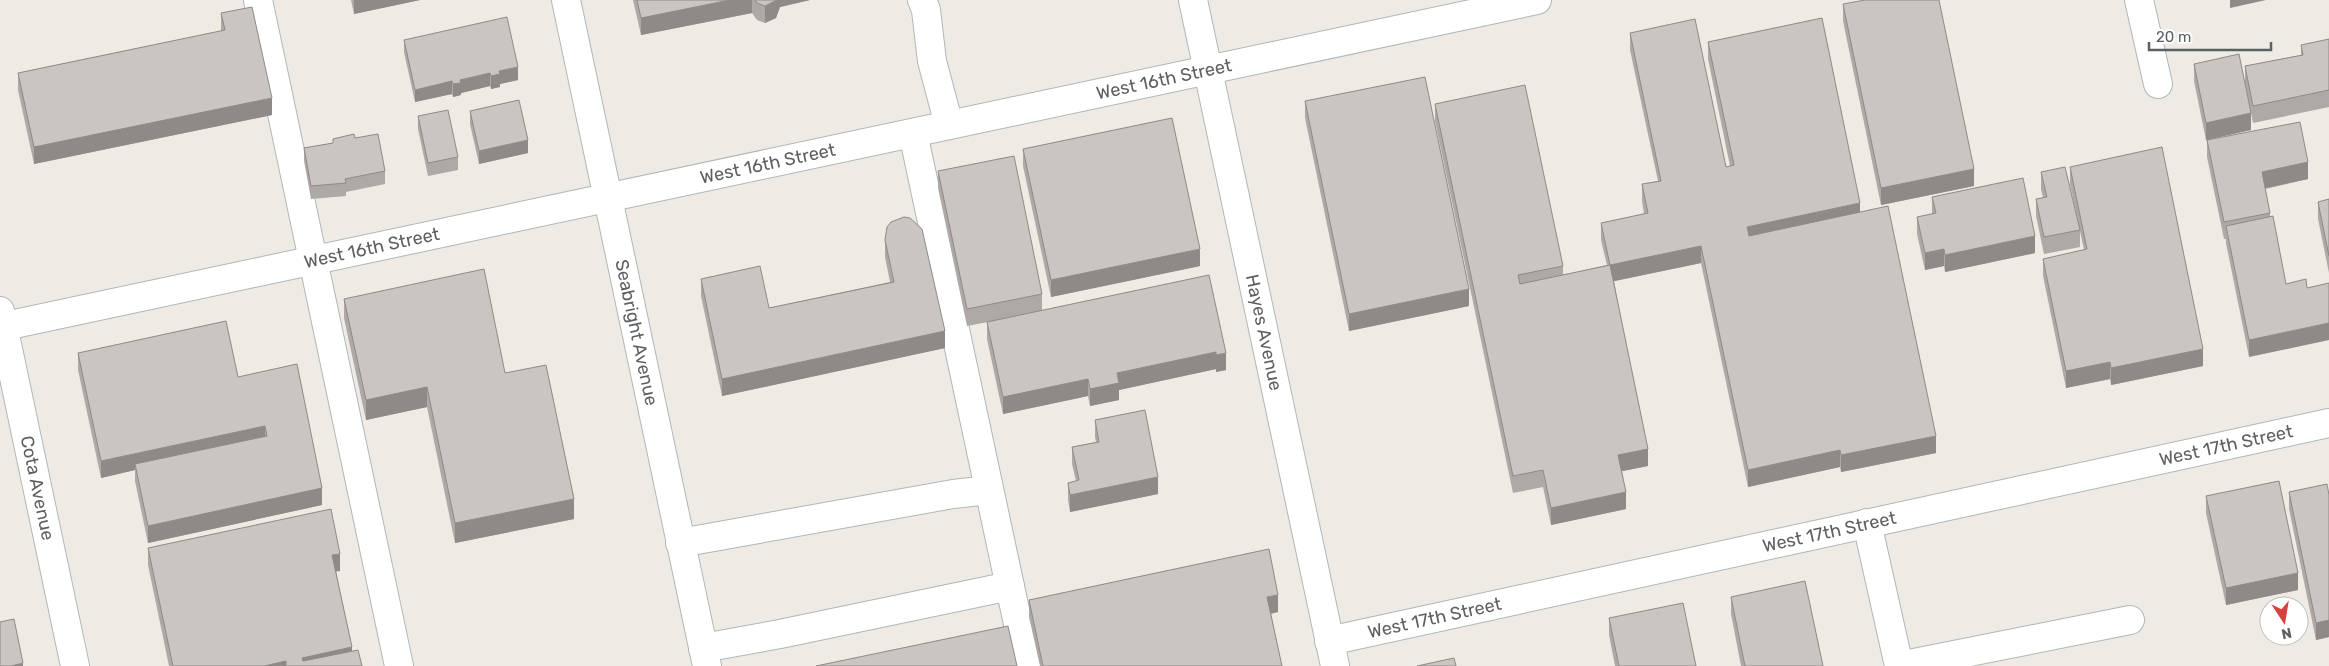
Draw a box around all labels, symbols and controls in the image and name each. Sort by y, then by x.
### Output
scale bar [2149,20,2272,52]
text: 20 m [2156,28,2191,46]
street label: West 16th Street [1094,54,1234,104]
street label: West 16th Street [698,139,838,189]
street label: West 16th Street [302,223,441,273]
street label: Seabright Avenue [610,258,663,408]
street label: Hayes Avenue [1241,272,1287,393]
street label: West 17th Street [2157,420,2295,471]
street label: Cota Avenue [16,434,59,542]
street label: West 17th Street [1760,507,1898,557]
street label: West 17th Street [1366,593,1503,643]
north arrow [2259,596,2309,646]
text: N [2280,624,2293,643]

